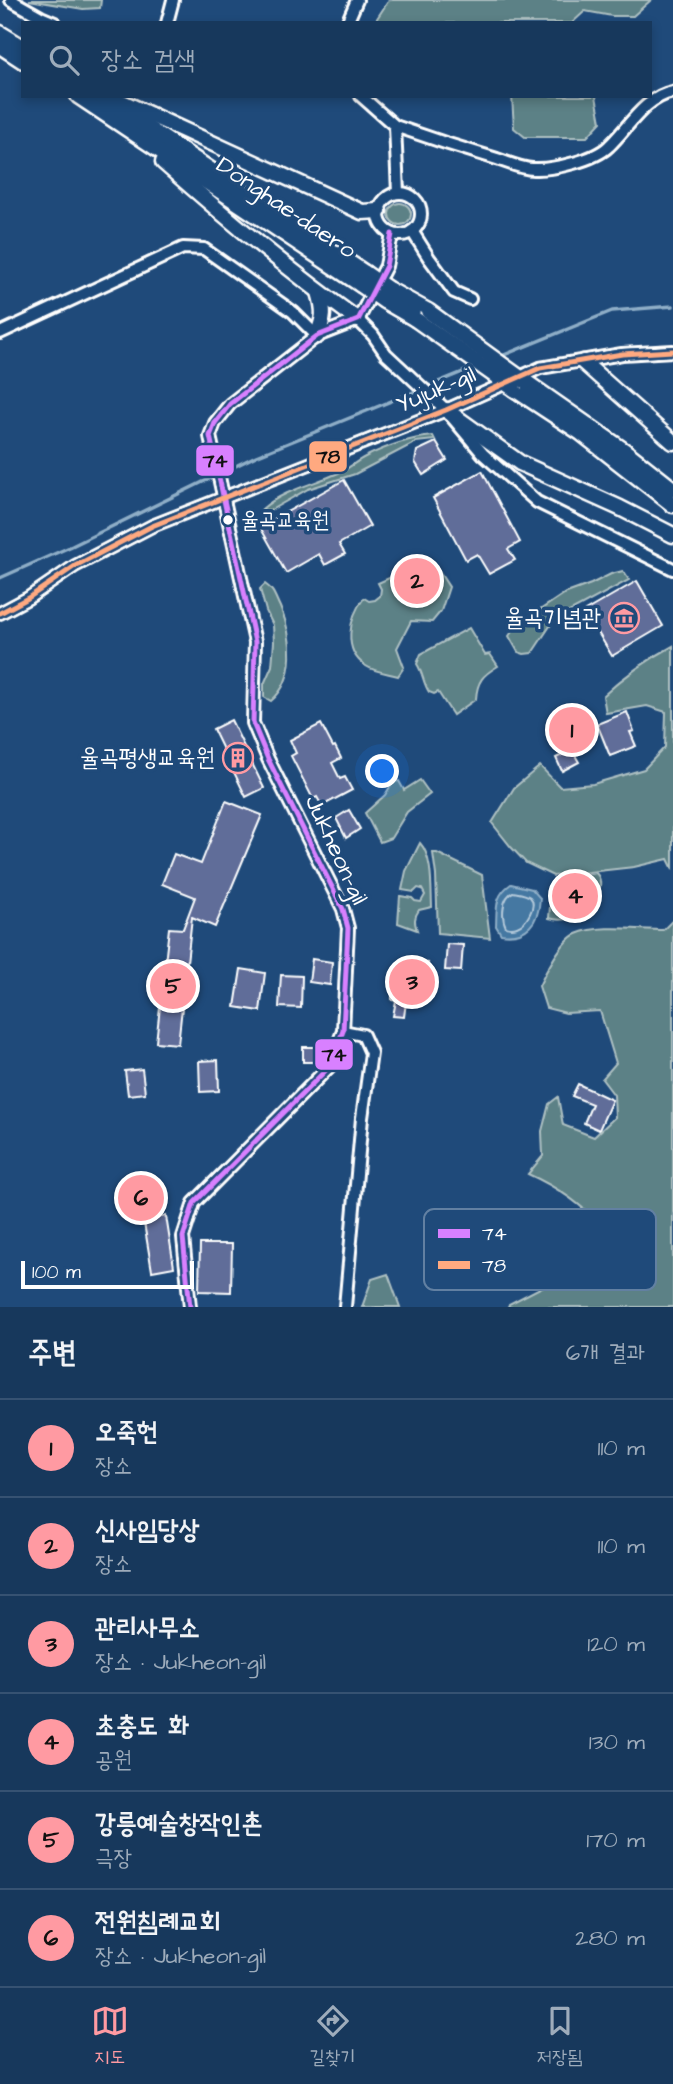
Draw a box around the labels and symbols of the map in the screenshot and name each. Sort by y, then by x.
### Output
street label: Donghae-daero [209,149,363,269]
street label: Yujuk-gil [391,358,481,423]
line badge: 78 [308,440,348,473]
line badge: 74 [195,444,235,477]
text: 78 [315,444,341,471]
text: 74 [202,448,227,475]
place label: 율곡교육원 [241,505,330,536]
marker: 율곡교육원 [221,513,235,527]
pin: 2 [394,555,440,607]
place label: 율곡기념관 [504,601,601,635]
museum icon: 율곡기념관 [607,601,641,635]
pin: 1 [549,704,595,756]
place label: 율곡평생교육원 [80,741,215,775]
building icon: 율곡평생교육원 [221,741,255,775]
your location [365,754,399,788]
street label: Jukheon-gil [295,790,376,911]
pin: 4 [552,870,598,922]
pin: 3 [389,956,435,1008]
pin: 5 [150,960,196,1012]
line badge: 74 [314,1038,354,1071]
text: 74 [321,1042,346,1069]
pin: 6 [118,1172,164,1224]
legend [424,1209,656,1290]
text: 74 [482,1221,507,1248]
text: 78 [482,1253,506,1280]
scale bar [21,1258,194,1290]

